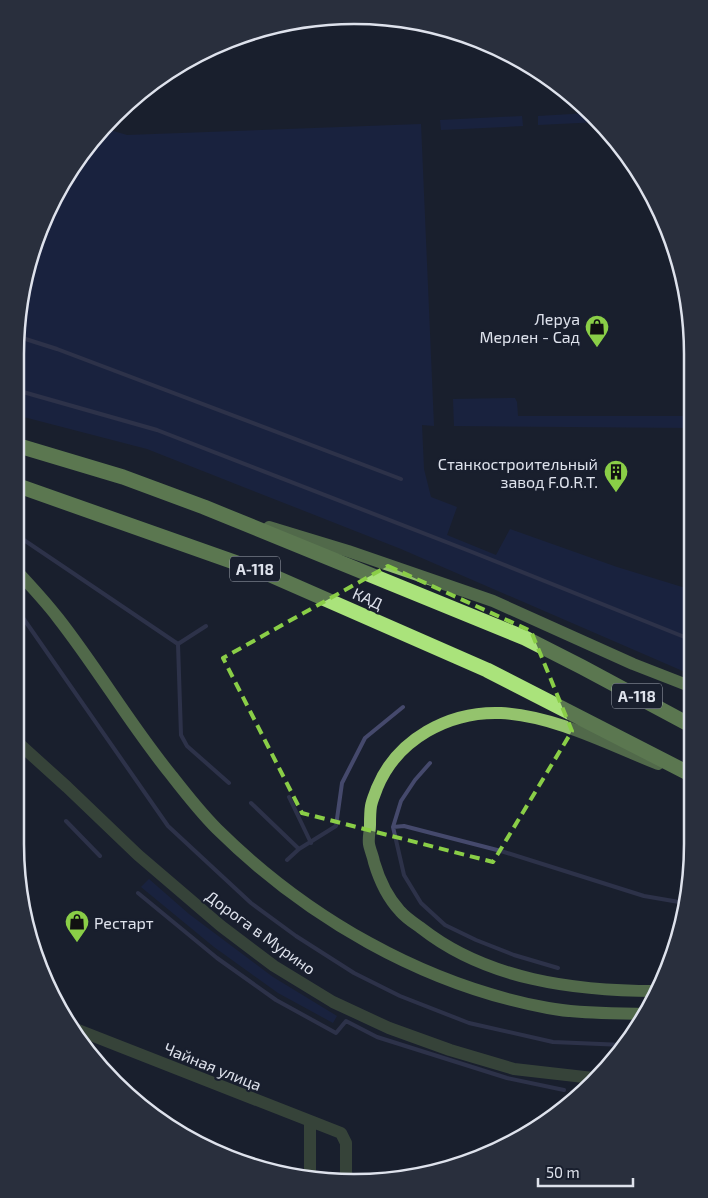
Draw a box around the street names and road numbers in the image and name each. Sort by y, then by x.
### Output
road number: А-118 [230,556,280,582]
street label: КАД [350,583,386,613]
road number: А-118 [612,684,662,708]
street label: Дорога в Мурино [202,886,319,979]
street label: Чайная улица [161,1038,264,1095]

